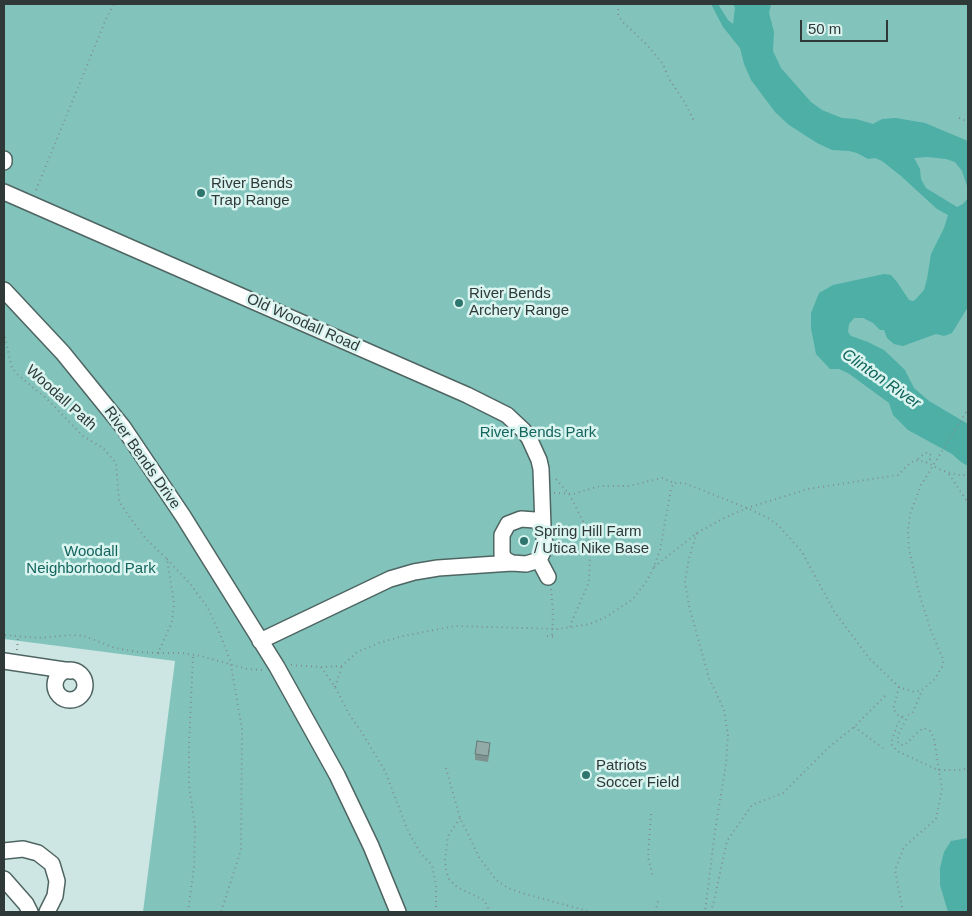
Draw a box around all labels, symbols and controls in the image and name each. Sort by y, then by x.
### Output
scale bar [802,10,890,42]
text: 50 m [808,20,841,37]
place label: River Bends Trap Range [211,175,293,210]
marker: River Bends Trap Range [195,187,207,199]
place label: River Bends Archery Range [469,285,569,320]
street label: Old Woodall Road [244,290,362,356]
marker: River Bends Archery Range [453,297,465,309]
water label: Clinton River [838,345,924,413]
street label: Woodall Path [22,362,100,434]
street label: River Bends Drive [100,403,184,513]
park label: River Bends Park [480,424,596,442]
place label: Spring Hill Farm / Utica Nike Base [534,523,649,558]
marker: Spring Hill Farm / Utica Nike Base [518,535,530,547]
park label: Woodall Neighborhood Park [26,543,156,578]
place label: Patriots Soccer Field [596,757,679,792]
marker: Patriots Soccer Field [580,769,592,781]

